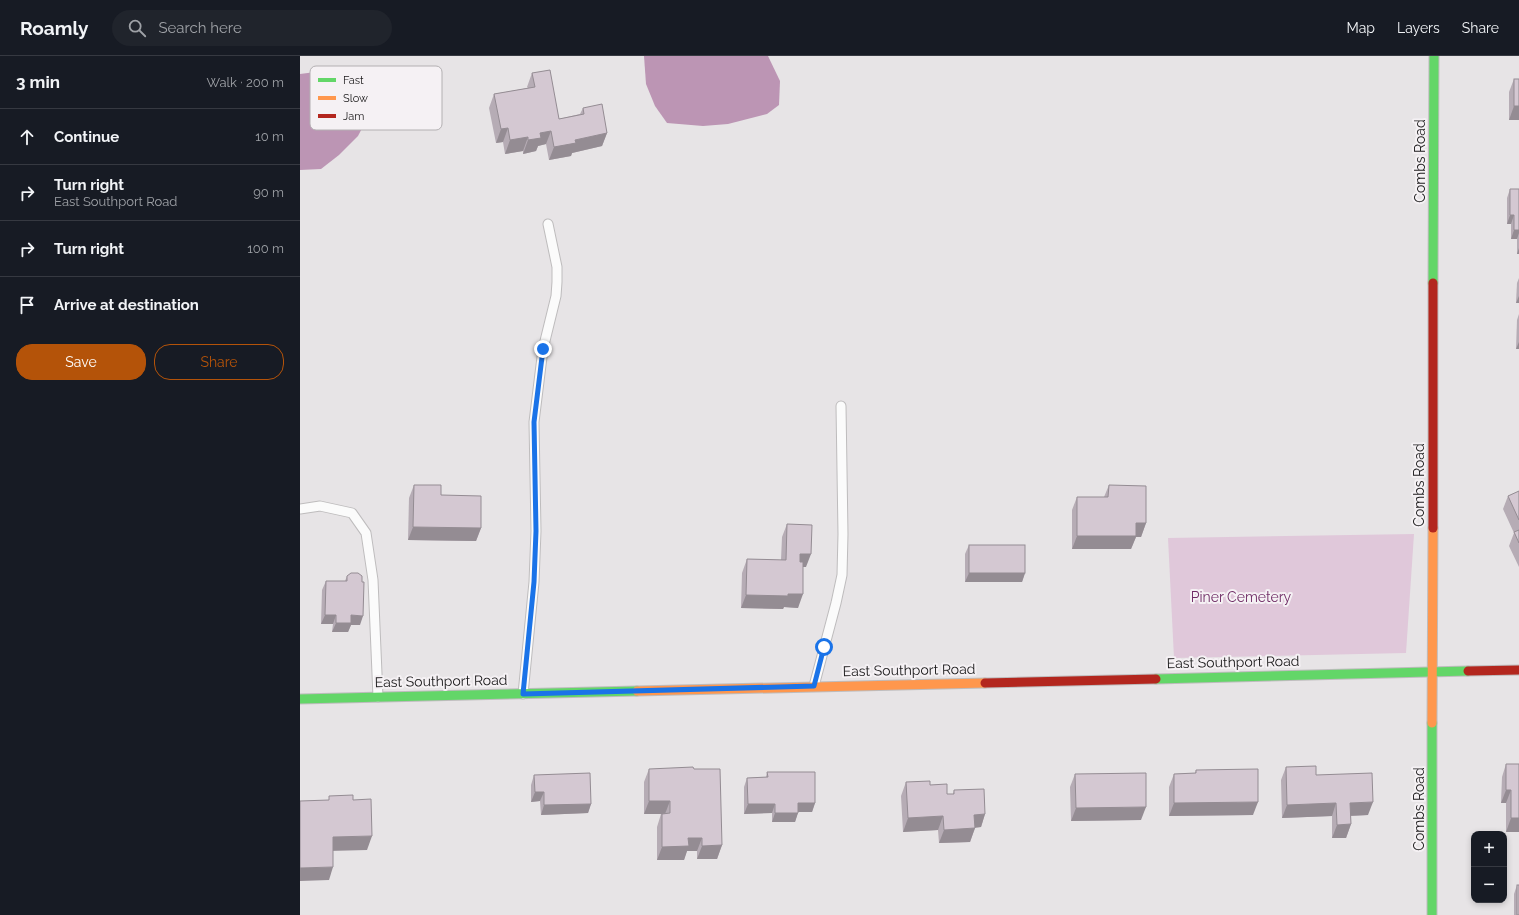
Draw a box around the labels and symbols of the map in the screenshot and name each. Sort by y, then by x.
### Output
legend [310,66,442,130]
text: Fast [343,74,364,87]
text: Slow [343,92,368,105]
text: Jam [343,110,364,123]
street label: Combs Road [1412,119,1428,203]
route end [534,340,552,358]
street label: Combs Road [1411,443,1427,527]
park label: Piner Cemetery [1191,589,1292,605]
route start [815,638,833,656]
street label: East Southport Road [1166,653,1300,671]
street label: East Southport Road [842,661,976,679]
street label: East Southport Road [374,672,508,690]
street label: Combs Road [1411,767,1427,851]

